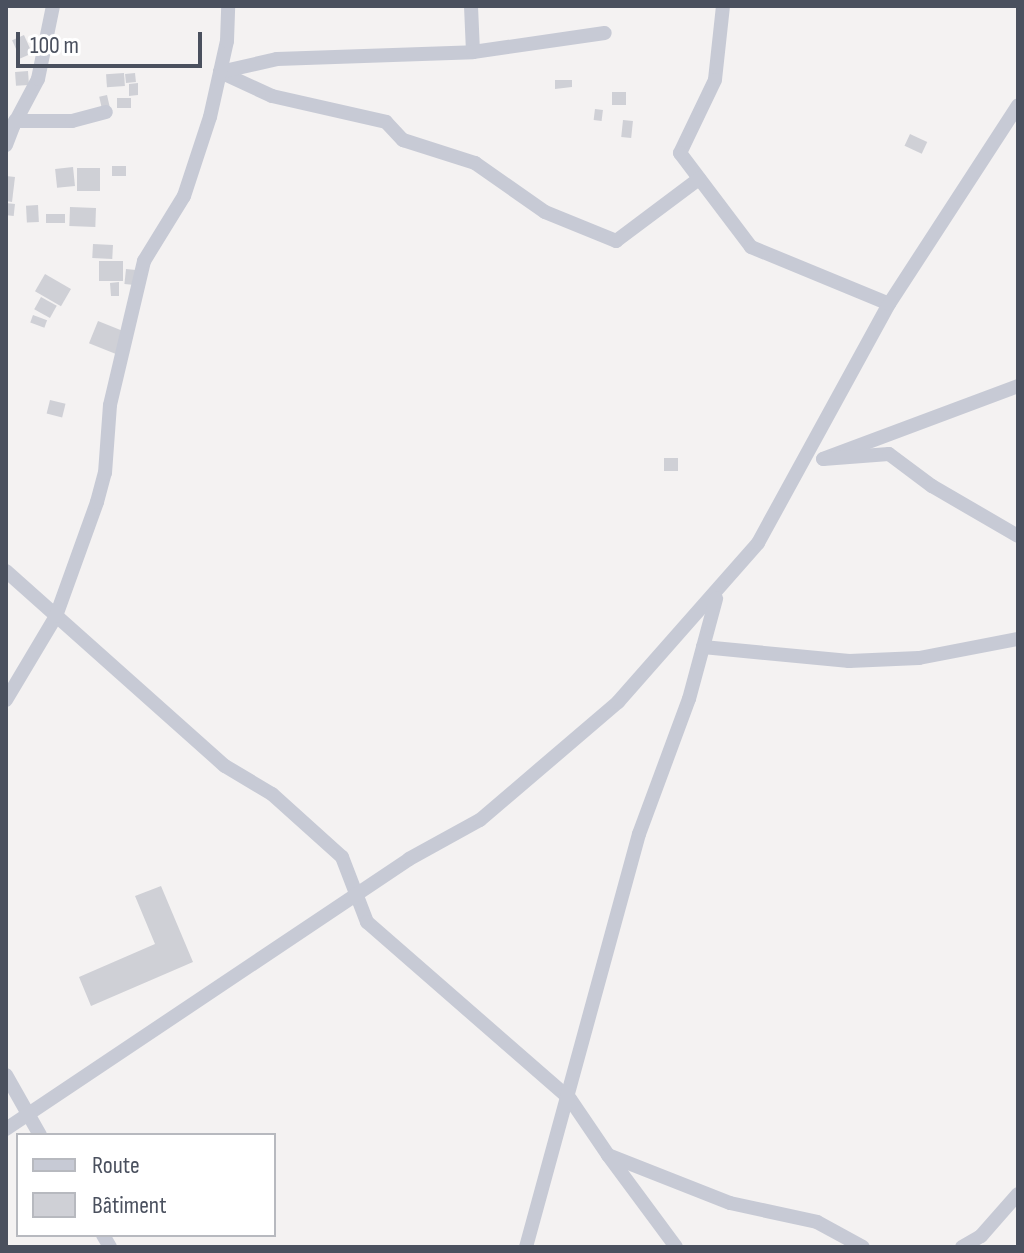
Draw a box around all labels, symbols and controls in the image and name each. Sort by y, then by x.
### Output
scale bar [20,16,206,66]
text: 100 m [30,31,79,60]
legend [16,1133,276,1237]
text: Route [92,1151,140,1180]
text: Bâtiment [92,1191,167,1220]

